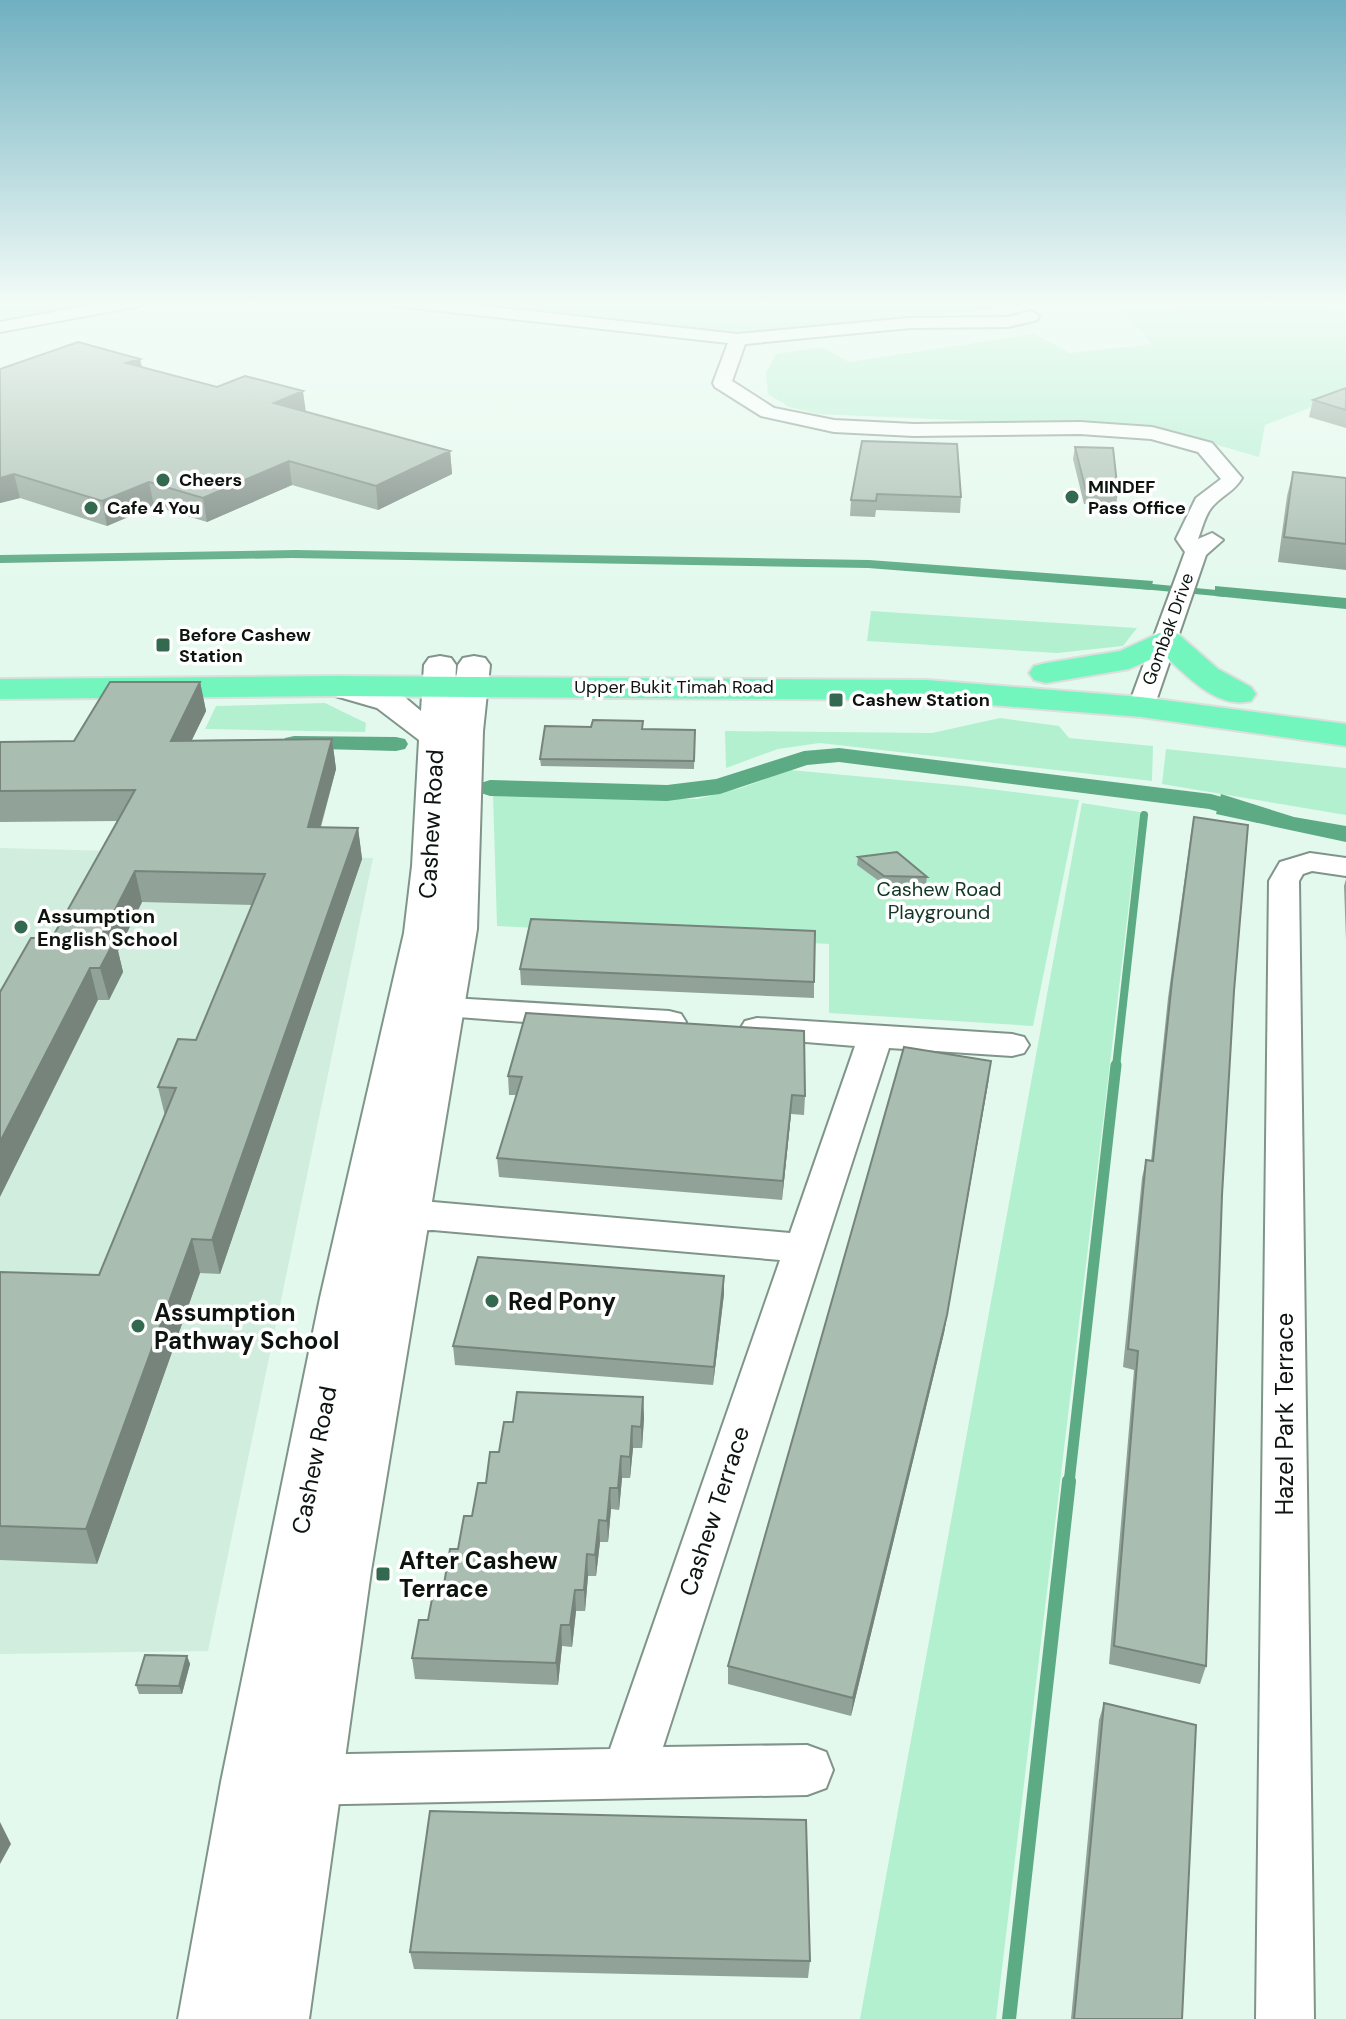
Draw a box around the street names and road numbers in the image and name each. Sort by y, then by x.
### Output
street label: Gombak Drive [1137,569,1199,689]
street label: Upper Bukit Timah Road [574,675,774,699]
street label: Cashew Road [412,748,450,900]
street label: Hazel Park Terrace [1269,1313,1300,1515]
street label: Cashew Road [284,1383,344,1537]
street label: Cashew Terrace [672,1422,756,1600]

